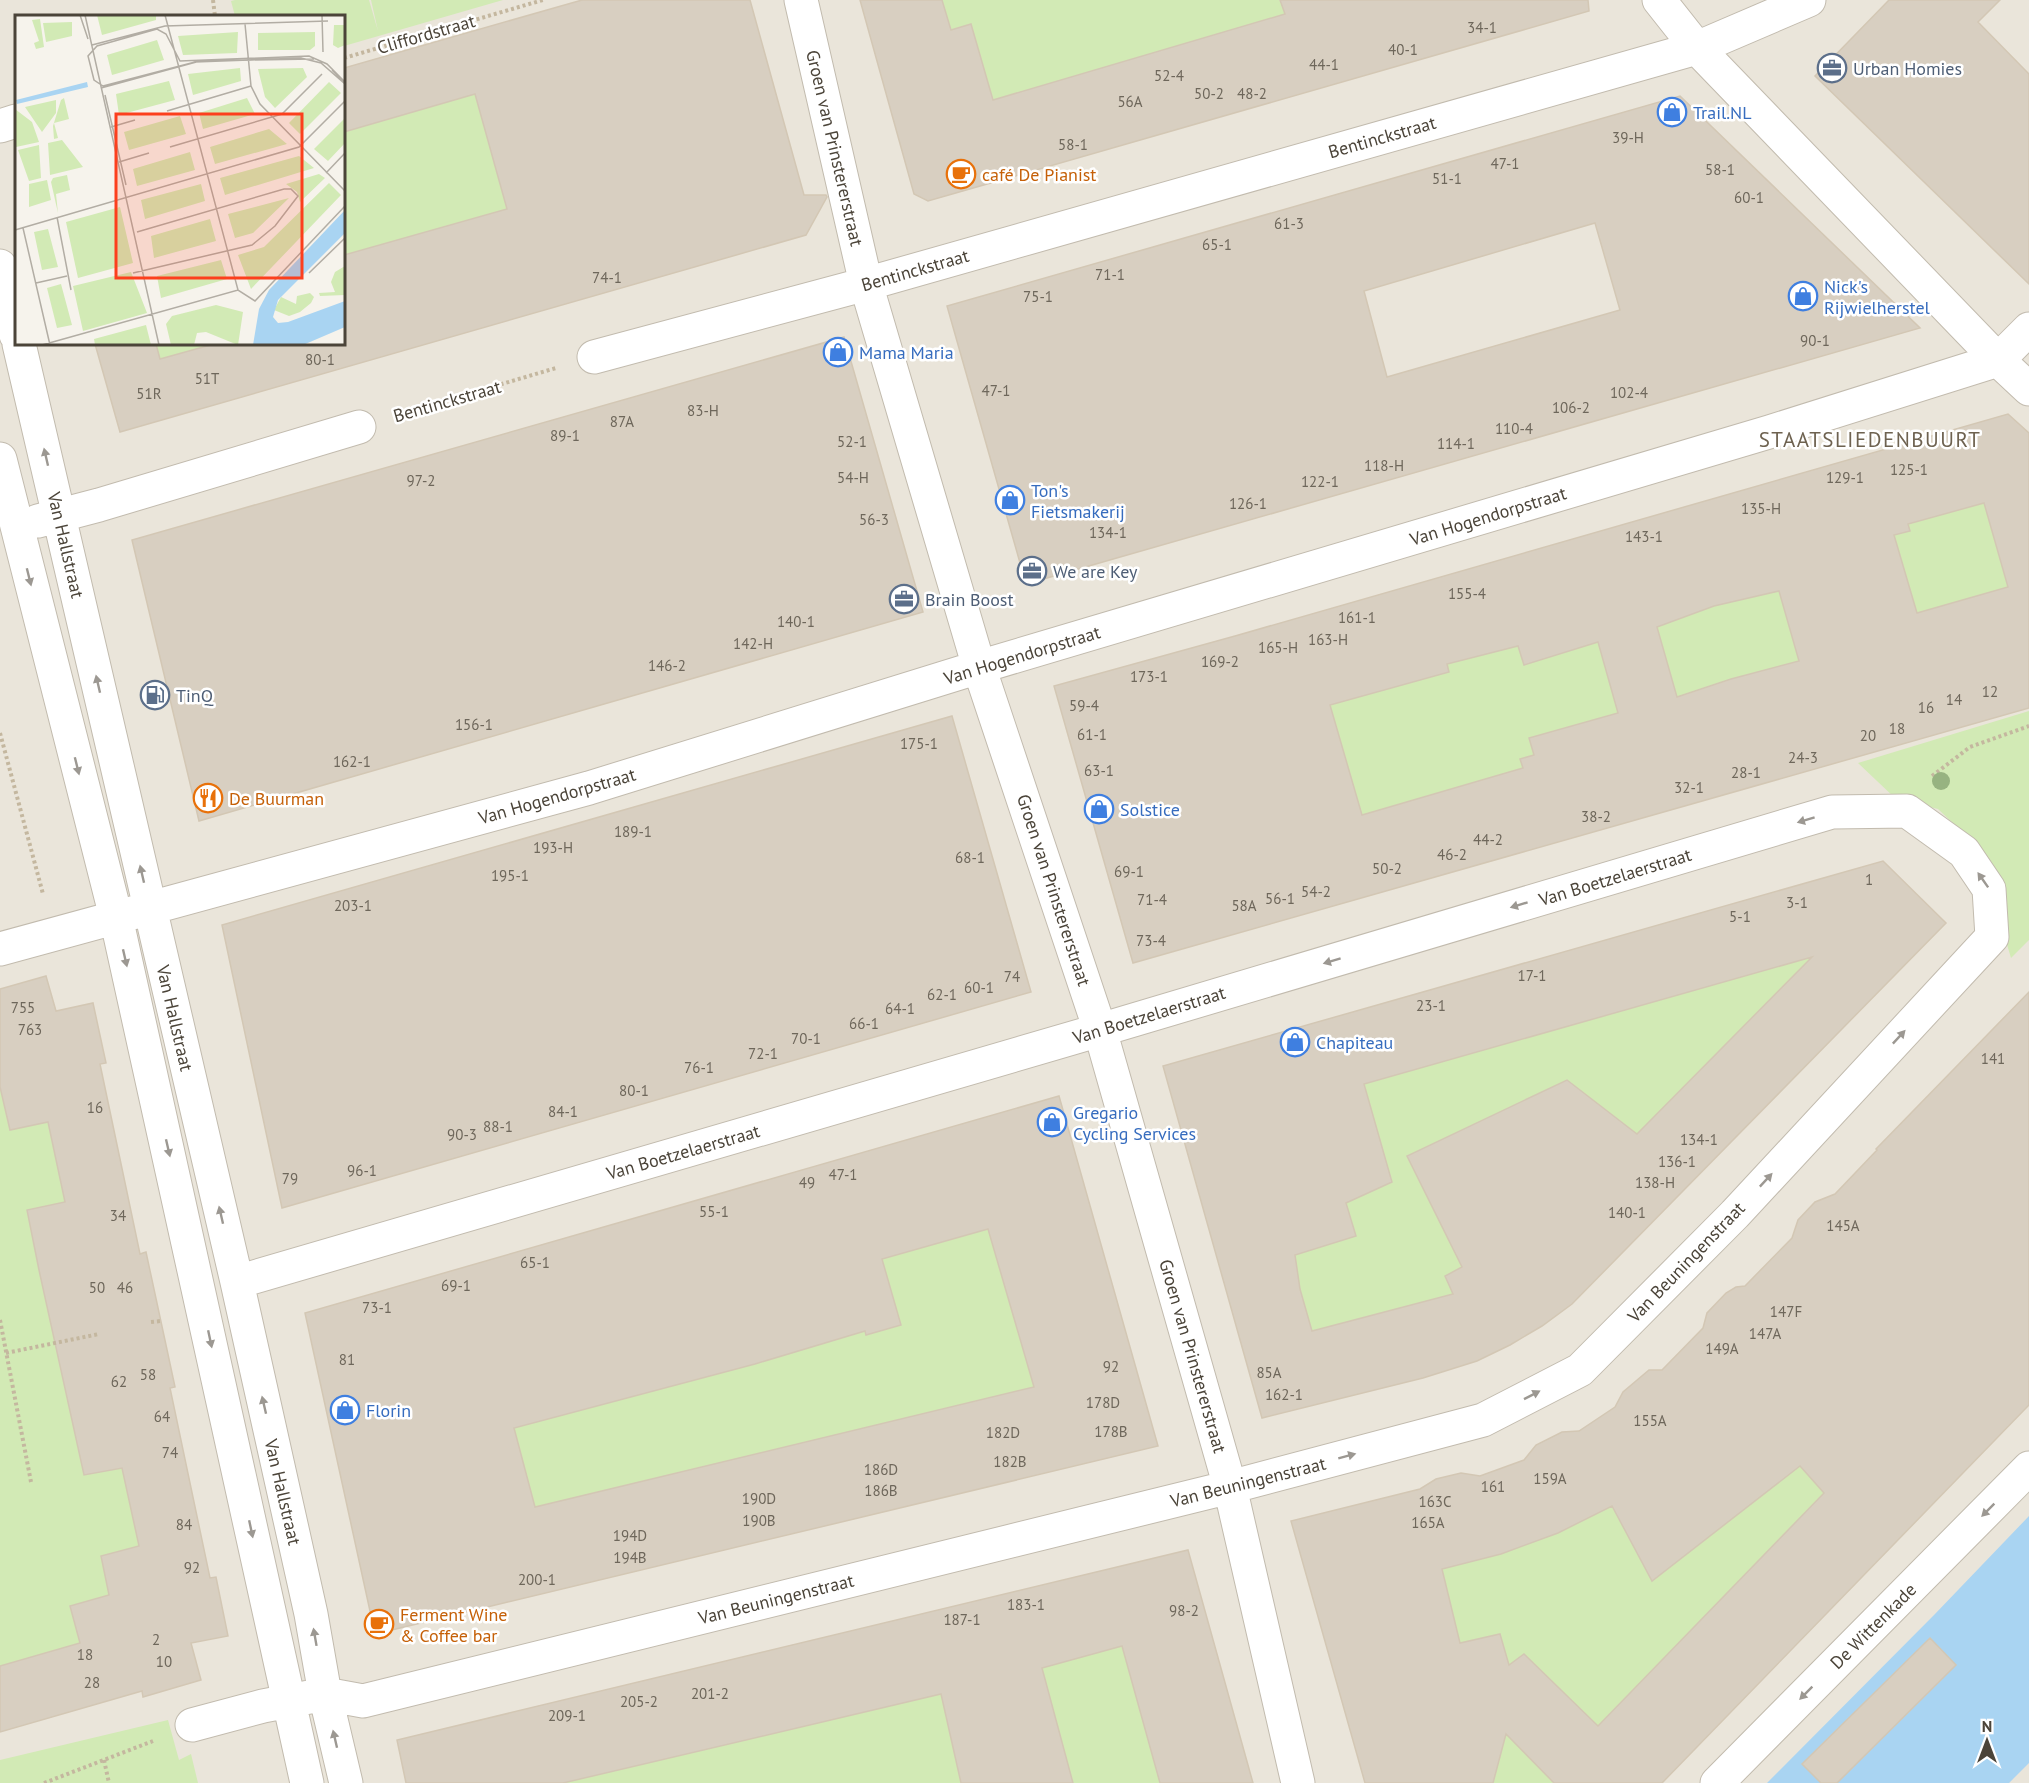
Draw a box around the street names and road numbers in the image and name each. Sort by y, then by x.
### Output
street label: Cliffordstraat [374,9,478,59]
street label: Groen van Prinstererstraat [801,48,869,248]
street label: Bentinckstraat [1326,111,1438,163]
street label: Bentinckstraat [859,244,971,296]
street label: Bentinckstraat [391,375,503,427]
street label: Van Hogendorpstraat [1406,481,1569,551]
street label: Van Hallstraat [42,489,89,600]
street label: Van Hogendorpstraat [940,620,1103,690]
street label: Van Hogendorpstraat [475,763,638,830]
street label: Groen van Prinstererstraat [1012,791,1096,989]
street label: Van Boetzelaerstraat [1535,843,1694,911]
street label: Van Hallstraat [151,962,198,1073]
street label: Van Boetzelaerstraat [1069,981,1228,1049]
street label: Van Boetzelaerstraat [603,1119,762,1185]
street label: Van Beuningenstraat [1622,1197,1750,1328]
street label: Groen van Prinstererstraat [1154,1256,1232,1456]
street label: Van Hallstraat [259,1436,306,1547]
street label: Van Beuningenstraat [1167,1452,1328,1513]
street label: Van Beuningenstraat [695,1569,856,1630]
street label: De Wittenkade [1825,1578,1921,1674]

